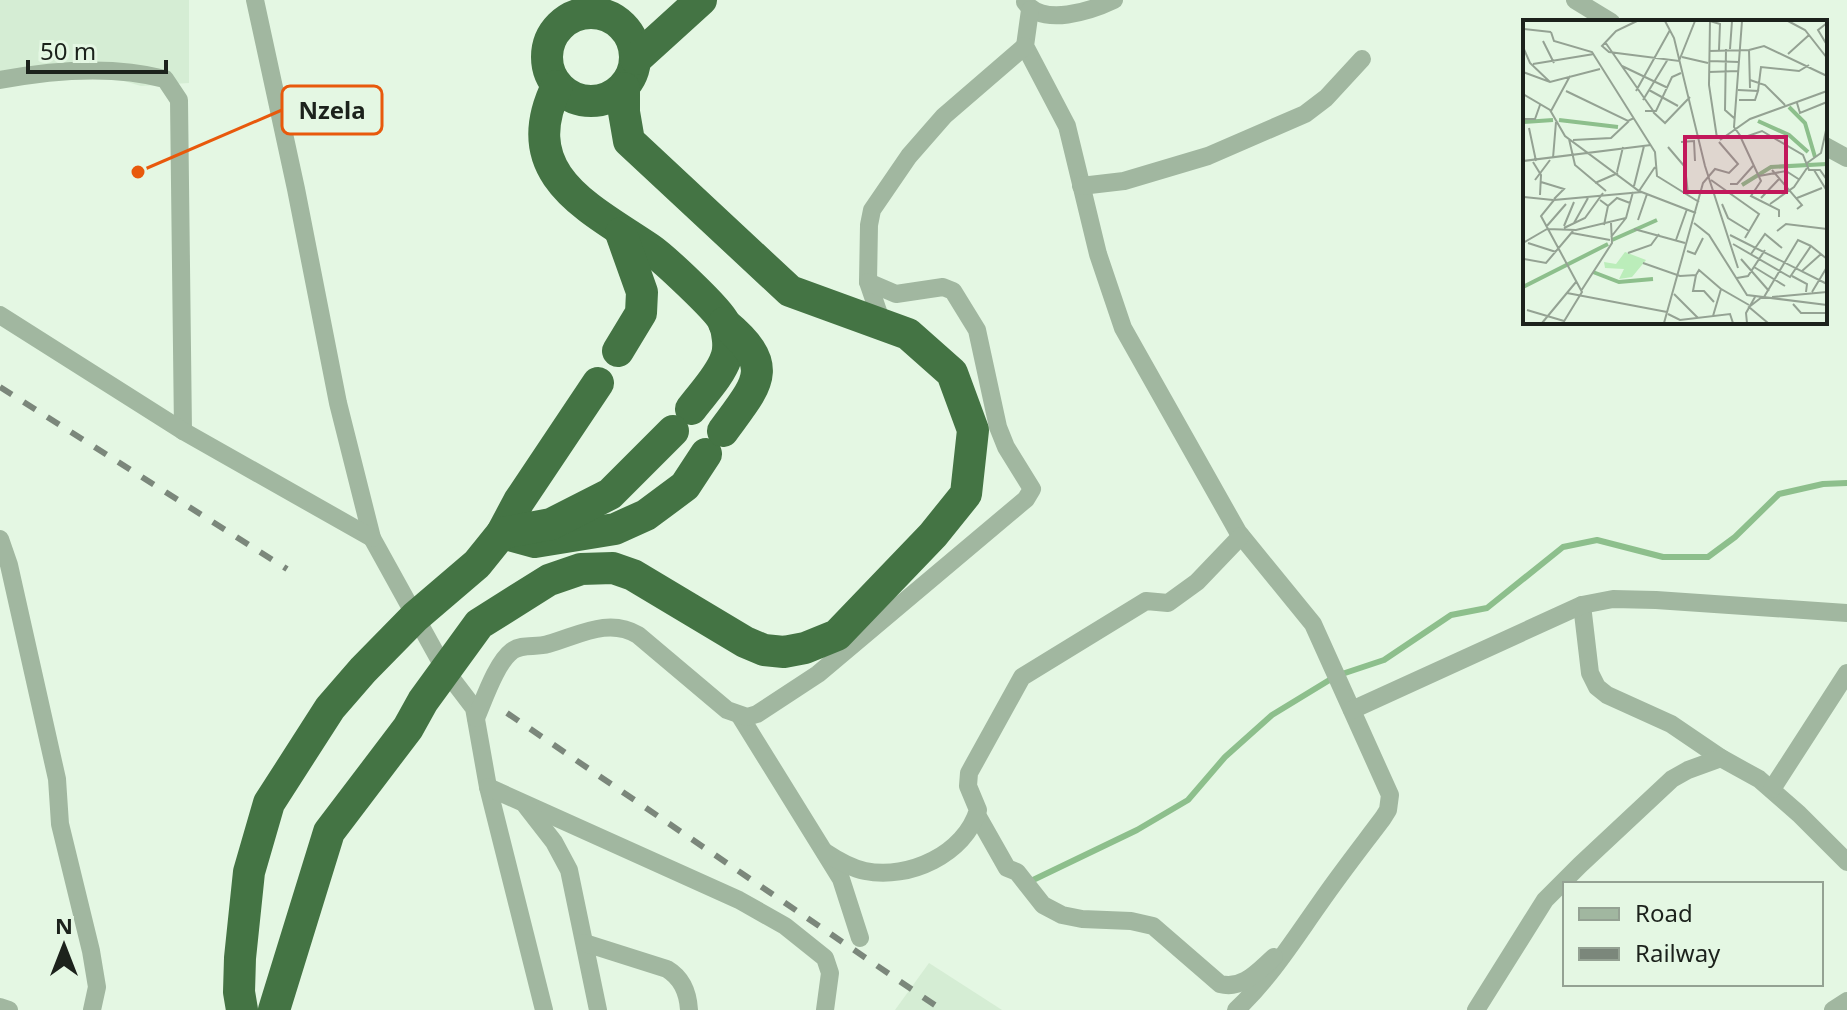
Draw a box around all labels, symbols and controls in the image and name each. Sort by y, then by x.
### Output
inset map [1523,20,1827,324]
scale bar [28,24,166,74]
text: 50 m [40,34,96,67]
callout: Nzela [282,86,382,134]
text: Nzela [298,93,366,126]
legend [1563,882,1823,986]
text: Road [1635,896,1693,929]
north arrow [24,906,104,986]
text: N [55,910,73,940]
text: Railway [1635,936,1721,969]

